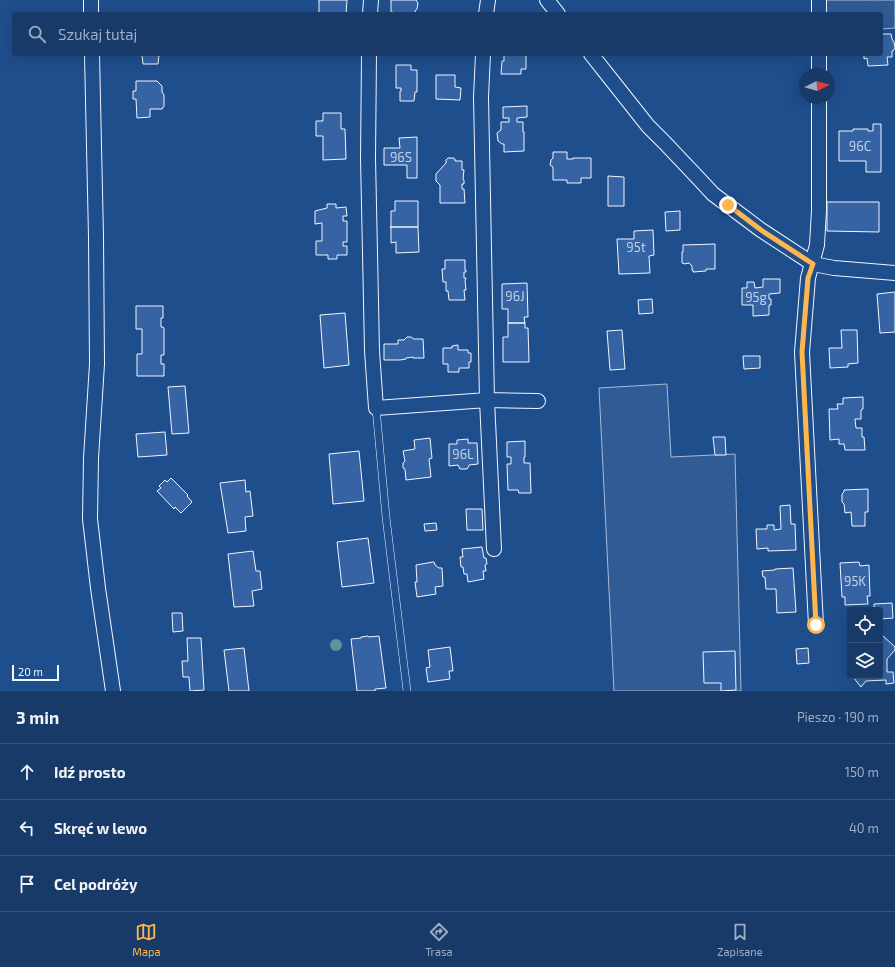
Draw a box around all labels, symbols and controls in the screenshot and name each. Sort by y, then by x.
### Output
search box [12,12,883,56]
icon: search [26,23,48,45]
text: Szukaj tutaj [58,25,137,43]
north arrow [799,68,835,104]
house number: 96C [849,138,871,154]
house number: 96S [390,149,412,165]
route end [719,196,737,214]
house number: 95t [626,239,646,255]
house number: 96J [505,288,525,304]
house number: 95g [745,289,767,305]
house number: 96L [452,446,474,462]
house number: 95K [844,573,866,589]
map controls [847,607,883,679]
button: locate [847,607,883,643]
route start [807,616,825,634]
button: layers [847,643,883,679]
scale bar [12,663,59,682]
text: 20 m [18,665,43,678]
text: 3 min [16,707,59,727]
text: Pieszo · 190 m [797,709,879,725]
icon: ahead [16,761,38,783]
text: Idź prosto [54,763,126,781]
text: 150 m [845,764,879,780]
icon: left [16,817,38,839]
text: Skręć w lewo [54,819,147,837]
text: 40 m [849,820,879,836]
icon: arrive [16,873,38,895]
text: Cel podróży [54,875,137,893]
tab: Mapa [132,921,160,958]
tab: Trasa [425,921,453,958]
tab: Zapisane [717,921,763,958]

